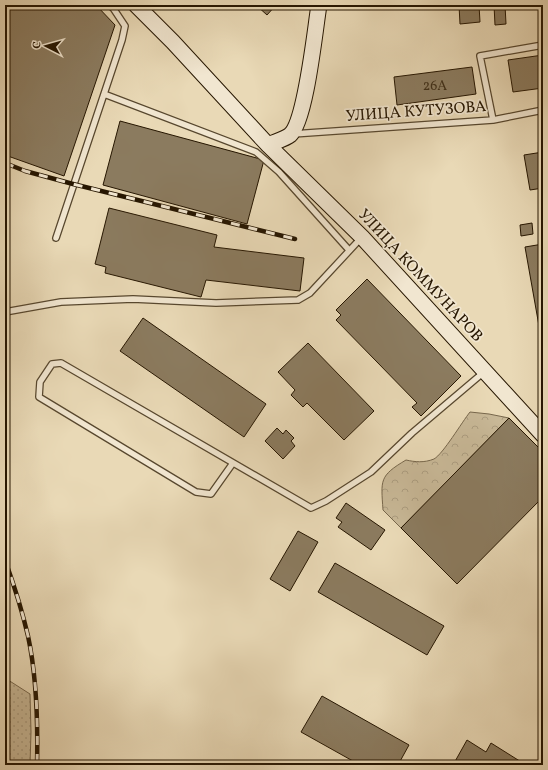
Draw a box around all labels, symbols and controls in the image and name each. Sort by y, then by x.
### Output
north arrow [26,26,66,66]
text: С [30,41,45,49]
house number: 26А [423,77,447,96]
street label: УЛИЦА КУТУЗОВА [345,96,487,128]
street label: УЛИЦА КОММУНАРОВ [352,205,488,347]

